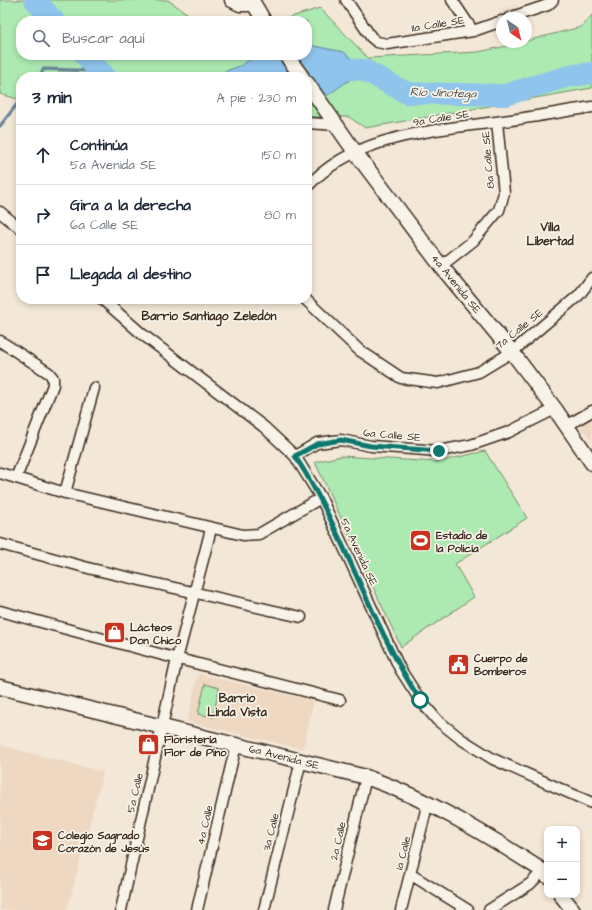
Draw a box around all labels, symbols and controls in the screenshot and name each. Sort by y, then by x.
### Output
street label: 11a Calle SE [410,12,466,36]
north arrow [496,12,532,48]
search box [16,16,312,60]
icon: search [30,27,52,49]
text: Buscar aquí [62,28,144,49]
water label: Río Jinotega [409,83,477,104]
text: 3 min [32,86,72,110]
text: A pie · 230 m [216,89,296,107]
street label: 9a Calle SE [412,106,471,130]
street label: 8a Calle SE [478,130,498,190]
text: Continúa [70,135,128,156]
icon: ahead [32,144,54,166]
text: 150 m [262,146,296,164]
text: 5a Avenida SE [70,156,156,174]
text: Gira a la derecha [70,195,191,216]
icon: right [32,204,54,226]
text: 80 m [264,206,296,224]
text: 6a Calle SE [70,216,138,234]
district label: Villa Libertad [526,219,574,250]
street label: 4a Avenida SE [427,251,485,317]
icon: arrive [32,264,54,286]
text: Llegada al destino [70,264,191,285]
street label: 7a Calle SE [492,305,546,353]
district label: Barrio Santiago Zeledón [142,308,276,327]
street label: 6a Calle SE [363,425,422,445]
route end [430,442,448,460]
street label: 5a Avenida SE [337,516,381,589]
sports icon: Estadio de la Policía [408,528,434,554]
place label: Estadio de la Policía [435,528,488,556]
shop icon: Lácteos Don Chico [101,620,127,646]
place label: Lácteos Don Chico [130,620,182,648]
public building icon: Cuerpo de Bomberos [445,651,471,677]
place label: Cuerpo de Bomberos [474,651,528,679]
district label: Barrio Linda Vista [207,690,268,721]
route start [411,691,429,709]
shop icon: Floristería Flor de Pino [135,732,161,758]
place label: Floristería Flor de Pino [164,732,227,760]
street label: 6a Avenida SE [247,741,321,773]
street label: 5a Calle [123,771,147,814]
street label: 4a Calle [193,804,217,846]
street label: 3a Calle [259,812,283,852]
street label: 2a Calle [326,820,350,862]
map controls [544,826,580,898]
button: + [544,826,580,862]
school or university icon: Colegio Sagrado Corazón de Jesús [29,828,55,854]
place label: Colegio Sagrado Corazón de Jesús [58,828,150,856]
street label: 1a Calle [392,835,414,871]
button: − [544,862,580,898]

